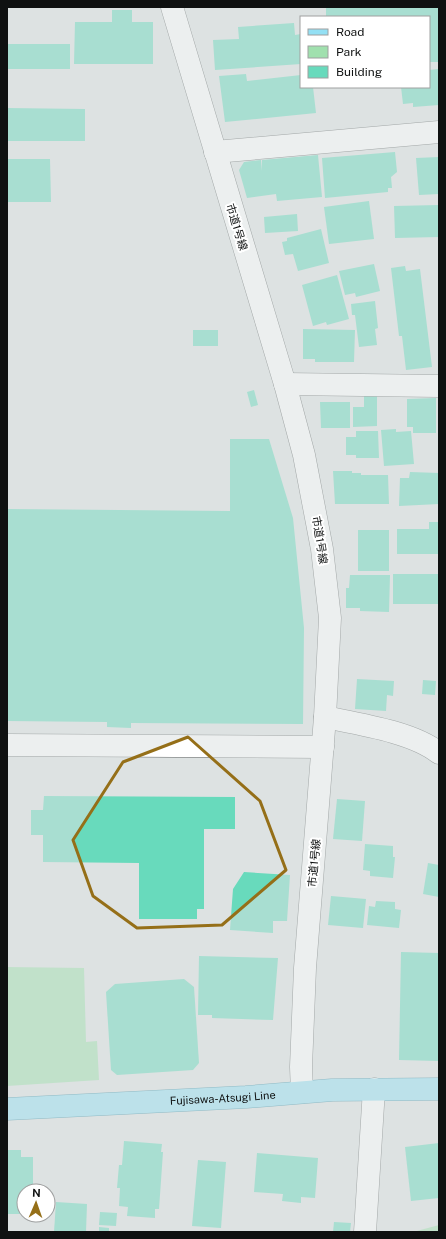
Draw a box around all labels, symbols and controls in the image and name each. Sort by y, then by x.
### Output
legend [300,16,430,88]
text: Road [336,25,364,39]
text: Park [336,45,362,59]
text: Building [336,65,382,79]
street label: 市道1号線 [224,202,250,252]
street label: 市道1号線 [310,515,330,565]
street label: 市道1号線 [306,838,322,888]
street label: Fujisawa-Atsugi Line [170,1089,276,1107]
north arrow [16,1183,56,1223]
text: N [32,1187,41,1199]

